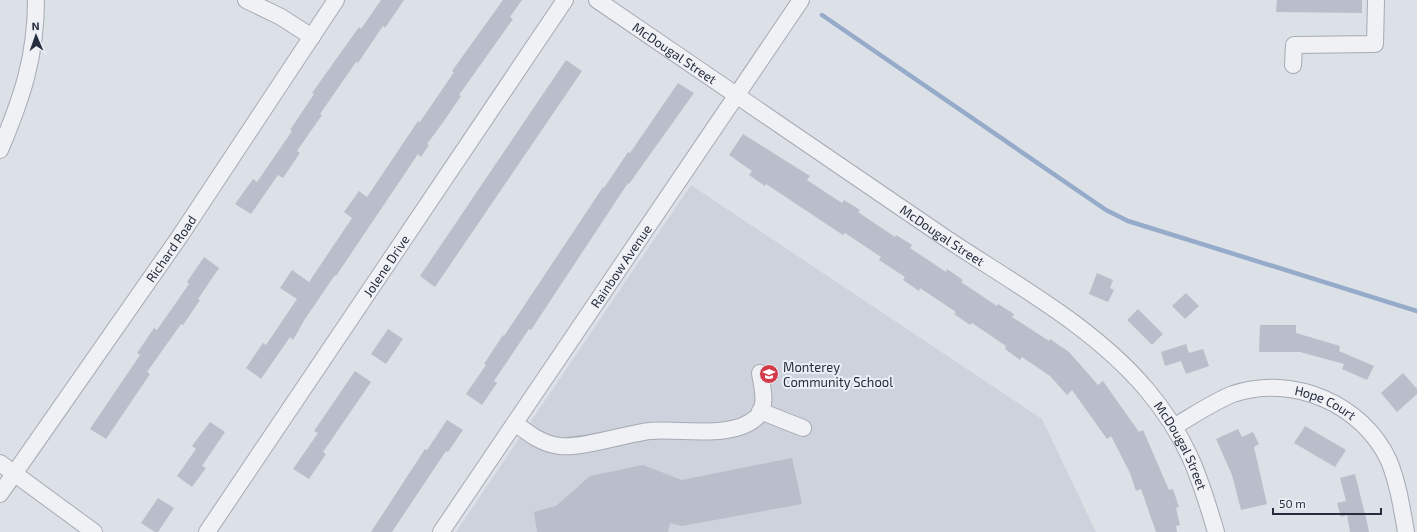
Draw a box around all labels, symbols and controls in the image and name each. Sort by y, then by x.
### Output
north arrow [16,16,56,56]
text: N [31,19,40,32]
street label: McDougal Street [630,19,720,87]
street label: McDougal Street [897,201,988,269]
street label: Richard Road [142,212,200,285]
street label: Rainbow Avenue [587,221,655,311]
street label: Jolene Drive [360,232,413,300]
place label: Monterey Community School [783,359,893,390]
school or university icon: Monterey Community School [758,363,780,385]
street label: Hope Court [1293,382,1359,423]
street label: McDougal Street [1151,398,1210,492]
scale bar [1273,490,1381,516]
text: 50 m [1279,496,1306,510]

